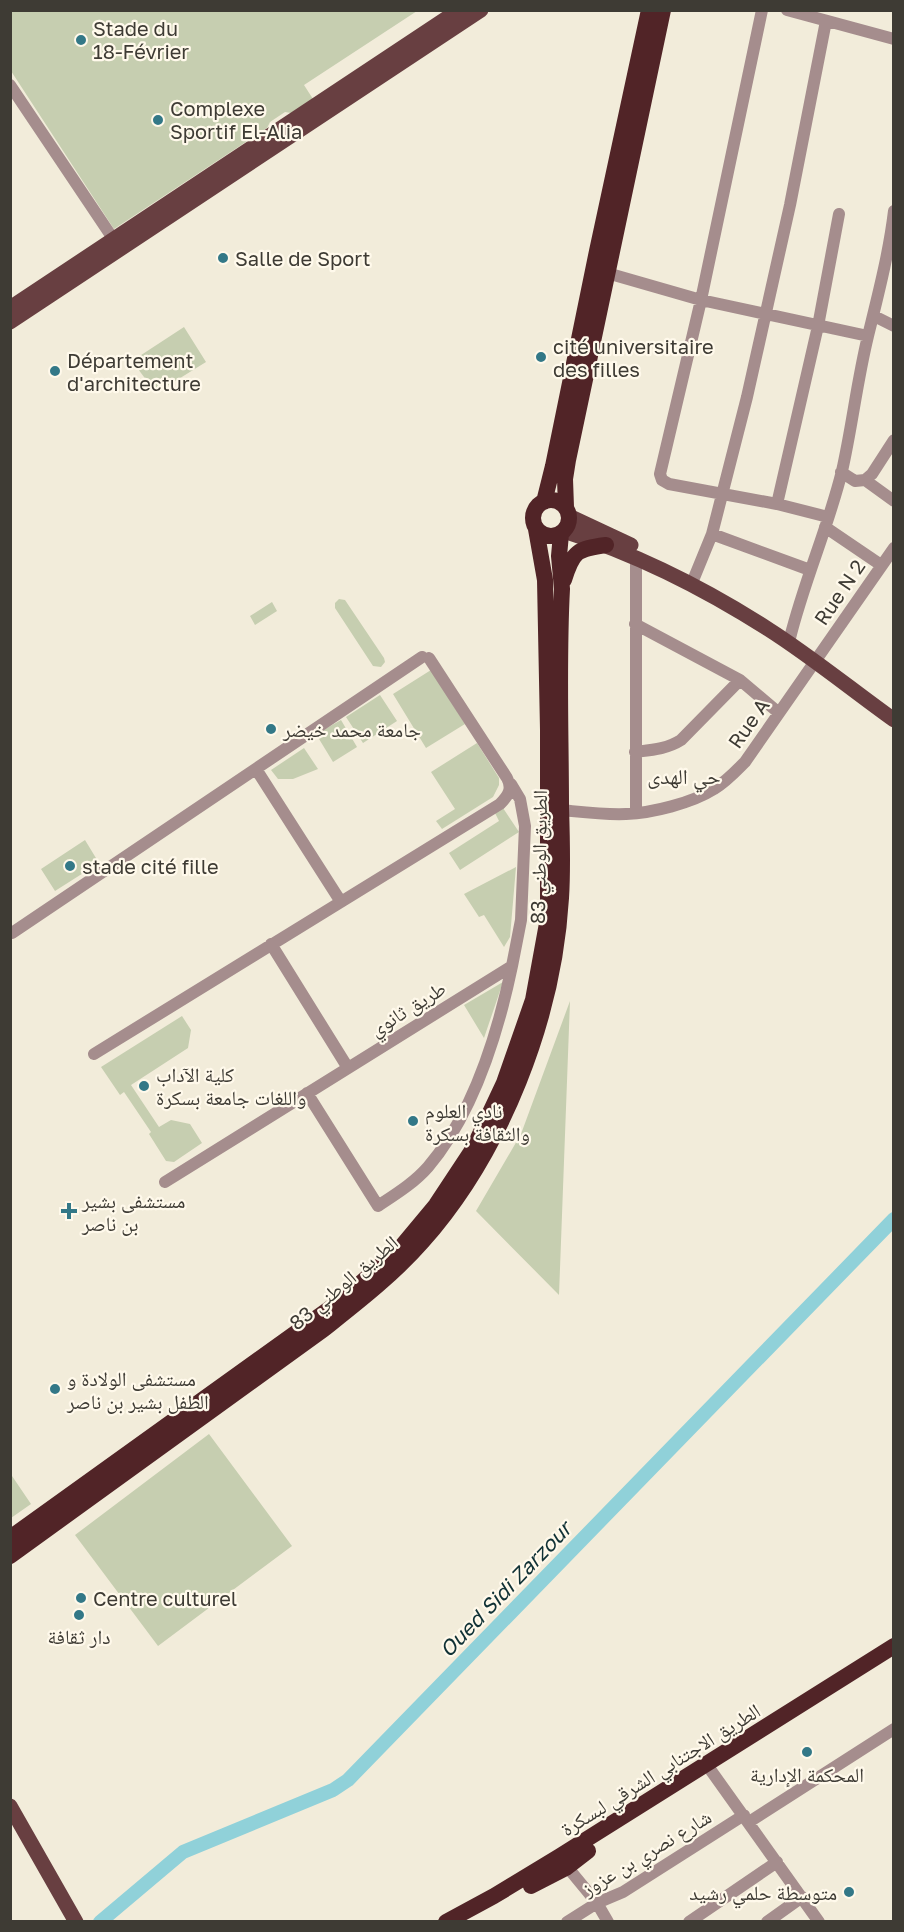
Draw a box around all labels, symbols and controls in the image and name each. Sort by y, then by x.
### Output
place label: Stade du 18-Février [93,16,189,63]
marker: Stade du 18-Février [74,33,88,47]
place label: Complexe Sportif El-Alia [170,96,302,143]
marker: Complexe Sportif El-Alia [151,113,165,127]
place label: Salle de Sport [235,246,371,270]
marker: Salle de Sport [216,251,230,265]
place label: cité universitaire des filles [553,334,714,381]
place label: Département d'architecture [67,348,201,395]
marker: cité universitaire des filles [534,350,548,364]
marker: Département d'architecture [48,364,62,378]
street label: Rue N 2 [808,555,870,629]
street label: Rue A [722,693,774,753]
place label: جامعة محمد خيضر [282,717,421,741]
marker: جامعة محمد خيضر [264,722,278,736]
district label: حي الهدى [647,763,721,793]
street label: الطريق الوطني 83 [525,790,556,924]
place label: stade cité fille [82,854,219,878]
marker: stade cité fille [63,859,77,873]
street label: طريق ثانوي [365,975,452,1045]
place label: كلية الآداب واللغات جامعة بسكرة [156,1062,306,1110]
marker: كلية الآداب واللغات جامعة بسكرة [137,1079,151,1093]
place label: نادي العلوم والثقافة بسكرة [425,1098,530,1146]
marker: نادي العلوم والثقافة بسكرة [406,1114,420,1128]
place label: مستشفى بشير بن ناصر [81,1188,185,1236]
marker: مستشفى بشير بن ناصر [60,1202,78,1220]
street label: الطريق الوطني 83 [284,1230,405,1338]
place label: مستشفى الولادة و الطفل بشير بن ناصر [66,1366,209,1414]
marker: مستشفى الولادة و الطفل بشير بن ناصر [48,1382,62,1396]
water label: Oued Sidi Zarzour [434,1514,578,1662]
place label: Centre culturel [93,1586,237,1610]
marker: Centre culturel [74,1591,88,1605]
marker: دار ثقافة [72,1608,86,1622]
place label: دار ثقافة [48,1624,110,1648]
street label: الطريق الاجتنابي الشرقي لبسكرة [556,1698,767,1845]
marker: المحكمة الإدارية [800,1745,814,1759]
place label: المحكمة الإدارية [750,1762,864,1788]
street label: شارع نصري بن عزوز [576,1804,718,1905]
place label: متوسطة حلمي رشيد [689,1880,837,1909]
marker: متوسطة حلمي رشيد [842,1885,856,1899]

